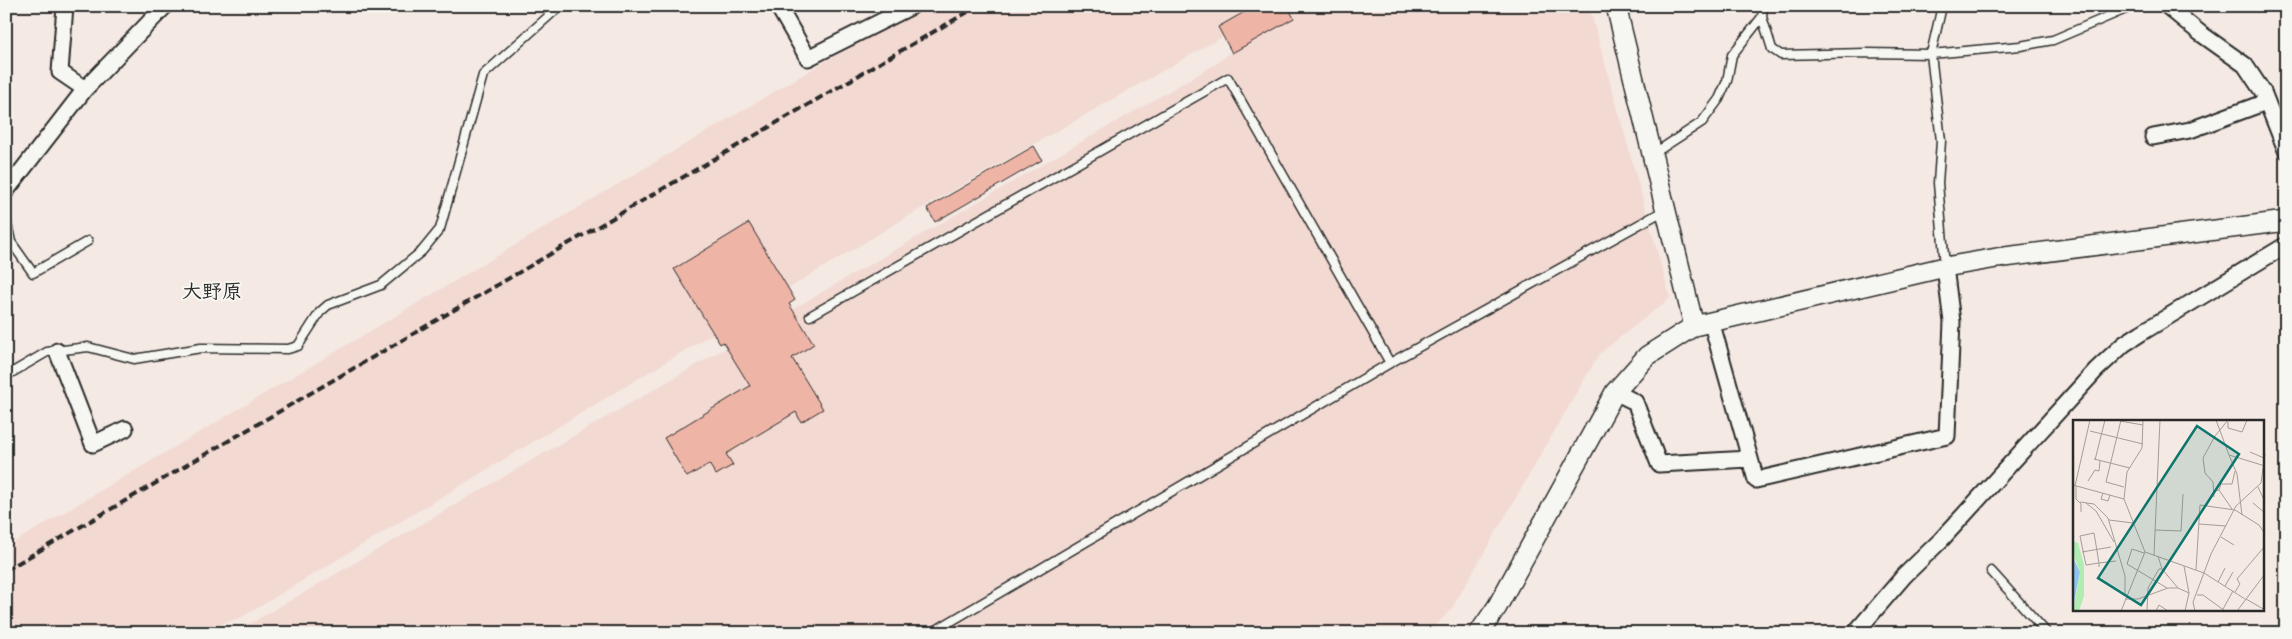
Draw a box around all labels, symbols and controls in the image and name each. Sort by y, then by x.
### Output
district label: 大野原 [182,280,242,303]
inset map [2073,420,2264,612]

